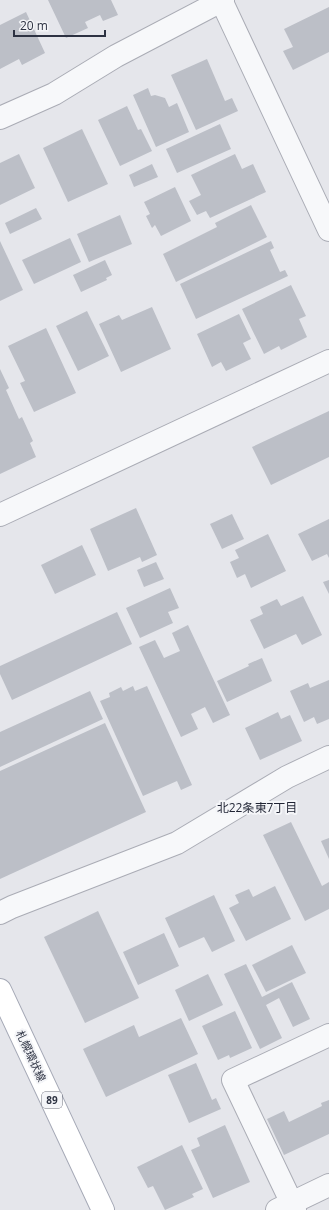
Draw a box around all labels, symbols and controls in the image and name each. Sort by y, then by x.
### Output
scale bar [14,12,105,38]
text: 20 m [20,17,48,34]
district label: 北22条東7丁目 [217,799,297,816]
street label: 札幌環状線 [13,1028,50,1084]
road number: 89 [42,1092,62,1108]

